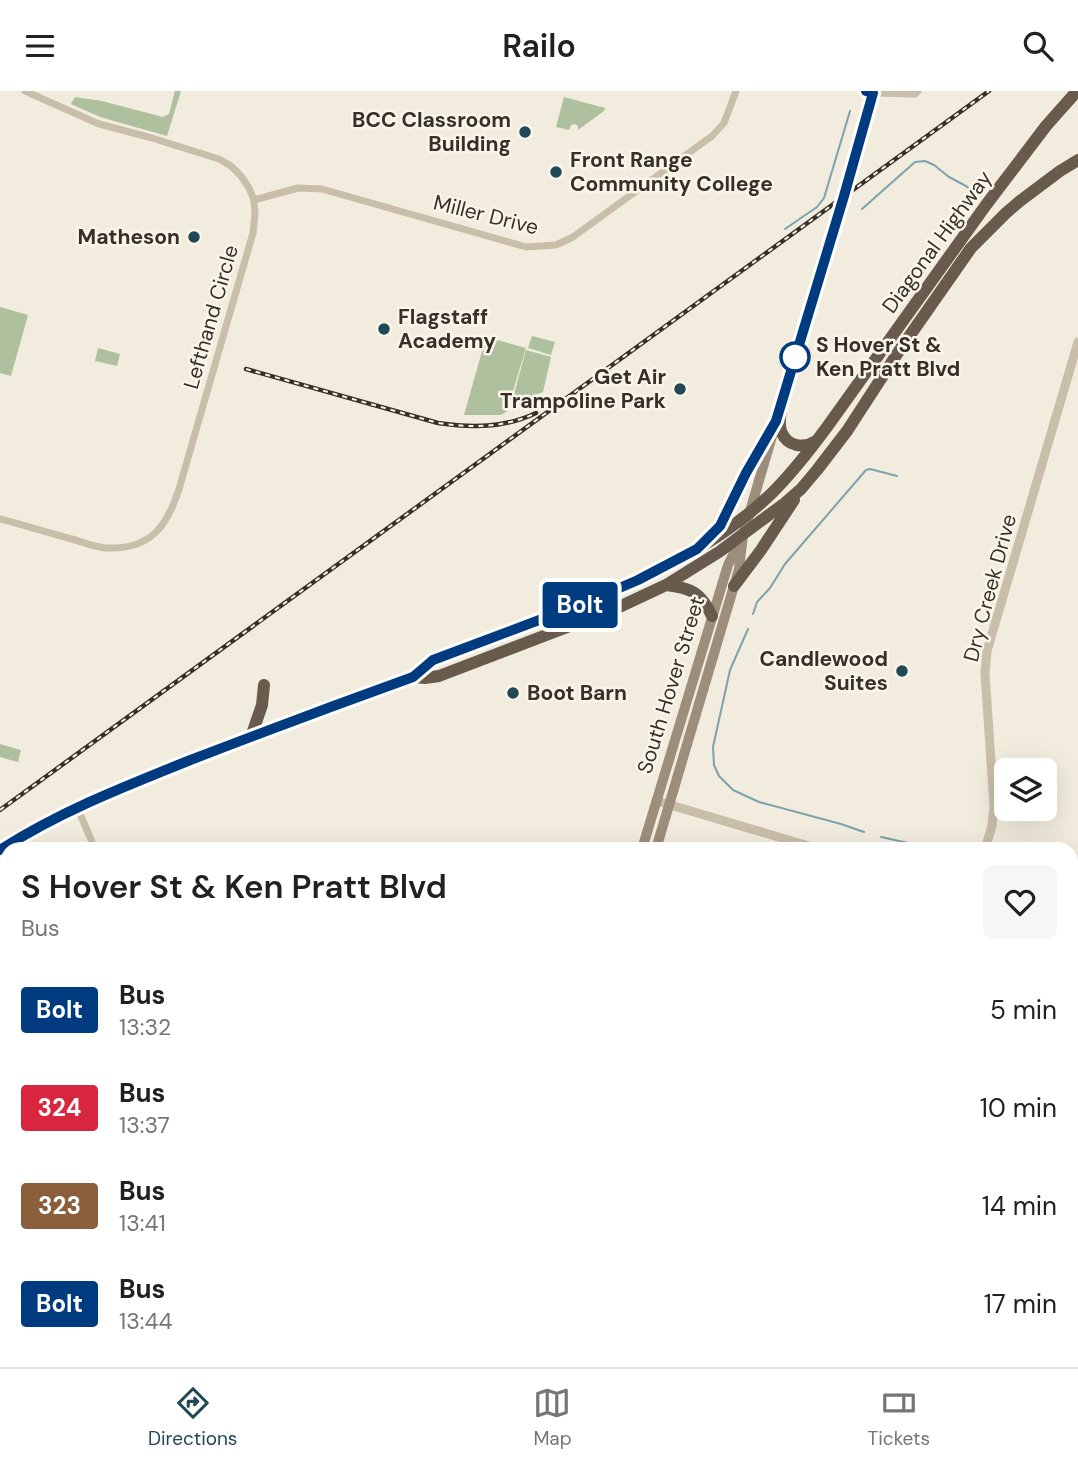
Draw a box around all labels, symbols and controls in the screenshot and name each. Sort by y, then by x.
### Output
text: Railo [502,25,576,67]
icon: menu [21,27,59,65]
icon: search [1019,27,1057,65]
place label: BCC Classroom Building [352,106,511,158]
marker: BCC Classroom Building [517,124,533,140]
place label: Front Range Community College [570,146,773,198]
marker: Front Range Community College [548,164,564,180]
street label: Diagonal Highway [876,165,998,319]
street label: Miller Drive [431,188,541,242]
place label: Matheson [78,223,180,251]
marker: Matheson [186,229,202,245]
street label: Lefthand Circle [177,242,245,392]
place label: Flagstaff Academy [398,303,496,355]
marker: Flagstaff Academy [376,321,392,337]
place label: S Hover St & Ken Pratt Blvd [816,331,960,383]
marker: S Hover St & Ken Pratt Blvd [780,342,810,372]
place label: Get Air Trampoline Park [500,363,666,415]
marker: Get Air Trampoline Park [672,381,688,397]
street label: Dry Creek Drive [957,511,1023,665]
line badge: Bolt [531,582,629,628]
text: Bolt [557,589,603,620]
street label: South Hover Street [631,593,711,777]
place label: Candlewood Suites [759,645,888,697]
marker: Candlewood Suites [894,663,910,679]
place label: Boot Barn [527,679,627,707]
marker: Boot Barn [505,685,521,701]
map controls [994,758,1057,821]
button: layers [994,758,1057,821]
text: S Hover St & Ken Pratt Blvd [21,865,447,908]
button: heart [983,865,1057,939]
text: Bus [21,913,60,943]
text: Bus [119,978,165,1012]
text: 5 min [990,993,1057,1027]
text: Bolt [36,994,83,1025]
text: 13:32 [119,1012,171,1042]
text: Bus [119,1076,165,1110]
text: 10 min [980,1091,1057,1125]
text: 324 [38,1092,81,1123]
text: 13:37 [119,1110,170,1140]
text: Bus [119,1174,165,1208]
text: 14 min [982,1189,1057,1223]
text: 323 [38,1190,81,1221]
text: 13:41 [119,1208,166,1238]
text: Bus [119,1272,165,1306]
text: 17 min [984,1287,1057,1321]
text: Bolt [36,1288,83,1319]
text: 13:44 [119,1306,172,1336]
tab: Directions [148,1384,237,1451]
tab: Map [533,1384,572,1451]
tab: Tickets [868,1384,930,1451]

